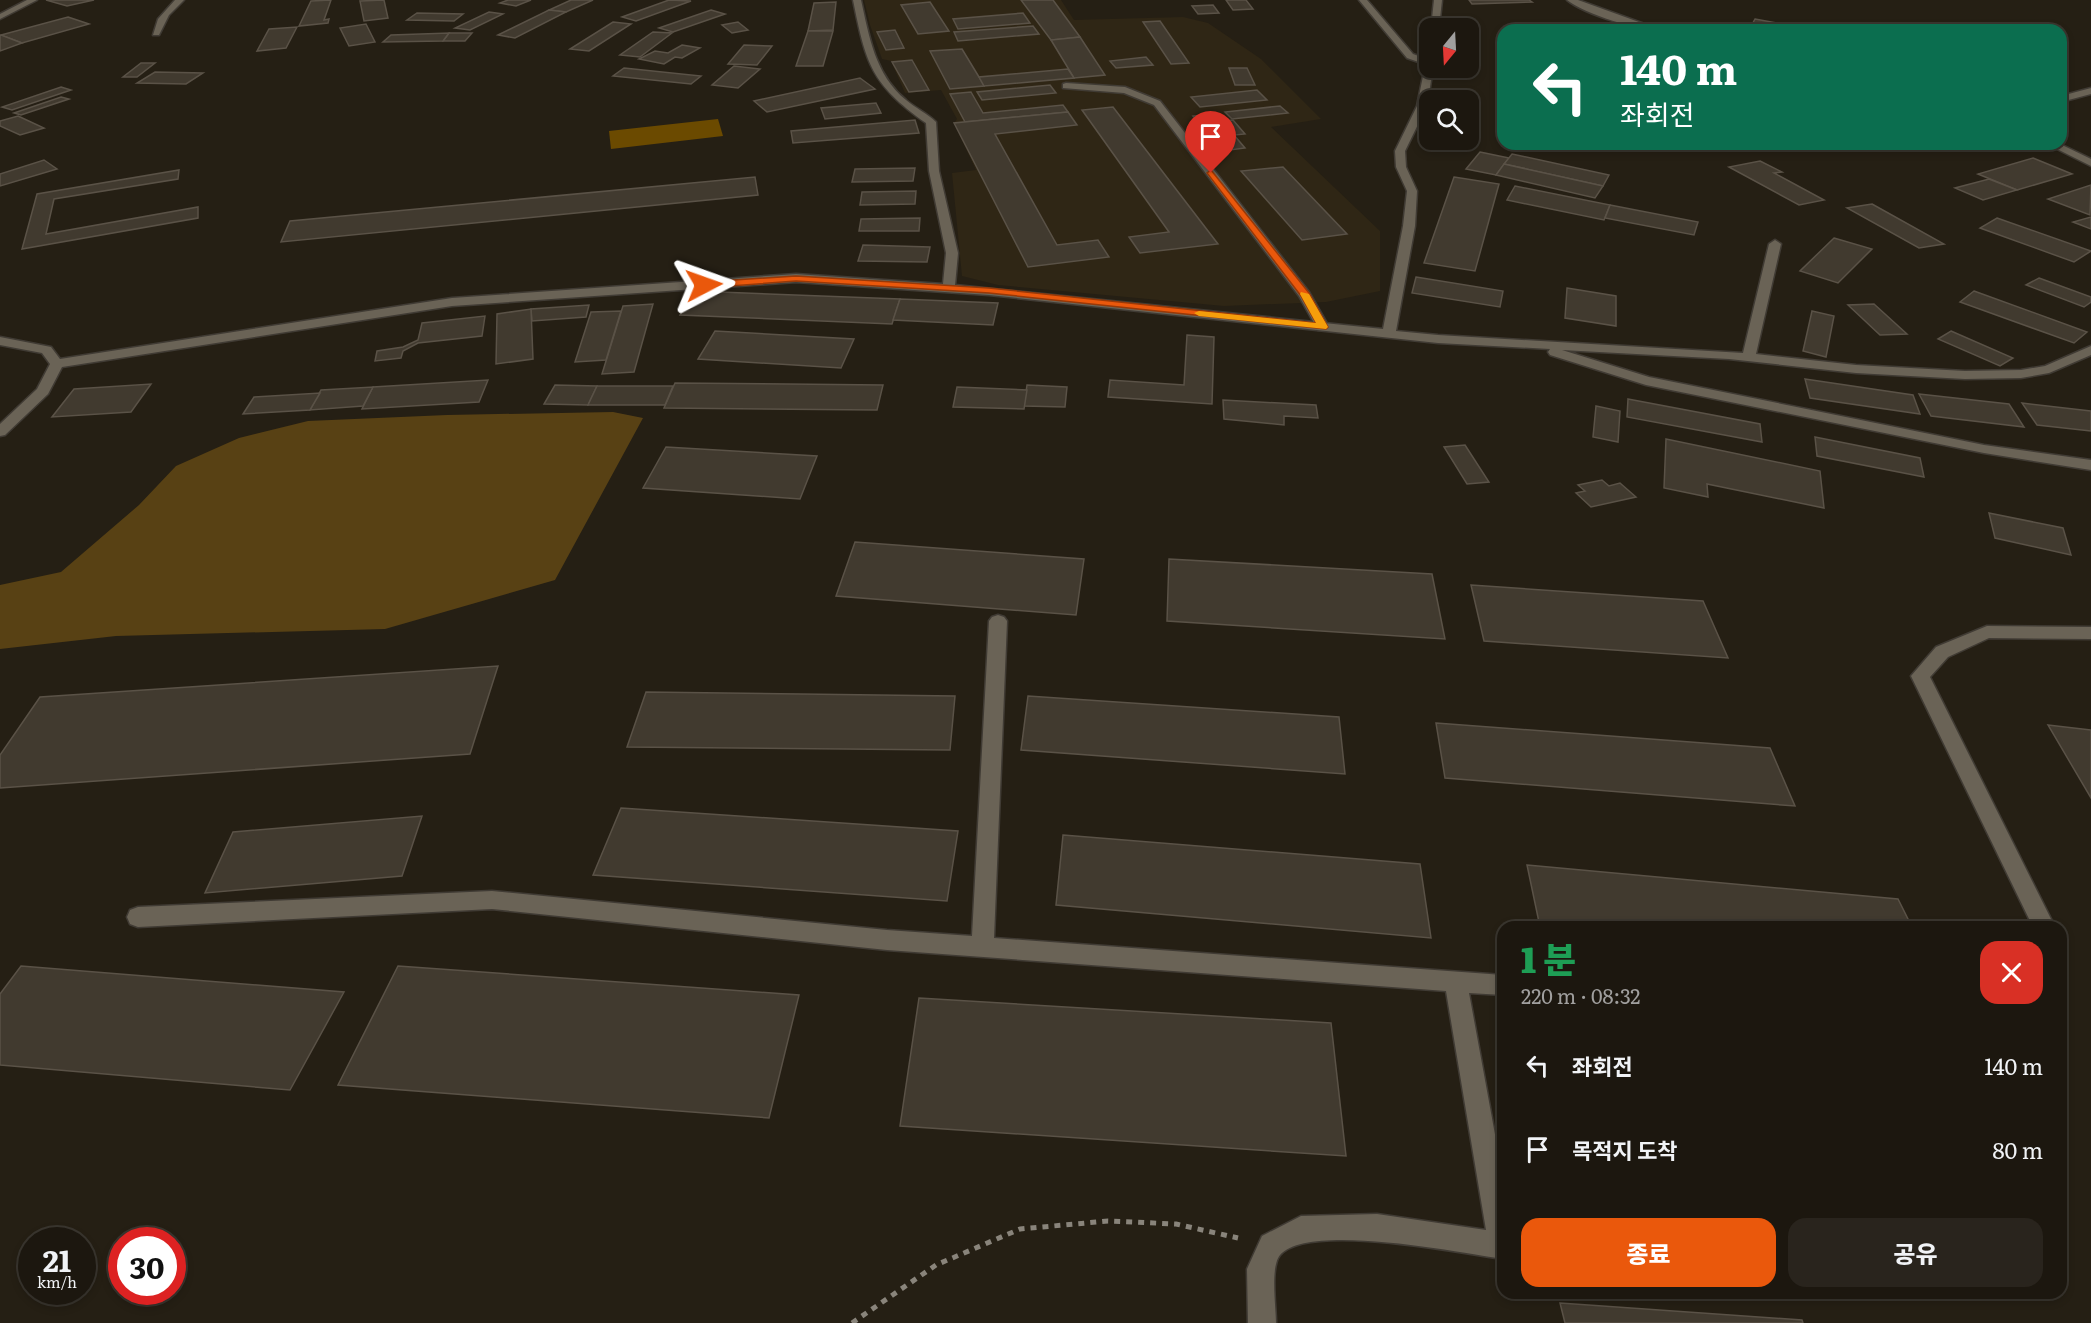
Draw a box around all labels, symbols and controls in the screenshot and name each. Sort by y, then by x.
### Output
north arrow [1419,18,1479,78]
map controls [1419,18,1479,150]
text: 140 m [1620,36,1737,98]
icon: left [1521,48,1599,126]
button: search [1419,90,1479,150]
text: 좌회전 [1620,93,1695,133]
pin [1185,111,1236,173]
icon: arrive [1194,120,1227,153]
position arrow [672,253,736,317]
text: 1 분 [1521,931,1576,984]
button: close [1980,941,2043,1004]
text: 220 m · 08:32 [1521,980,1640,1010]
icon: left [1521,1049,1554,1082]
text: 좌회전 [1572,1049,1633,1082]
text: 140 m [1984,1049,2043,1082]
icon: arrive [1521,1133,1554,1166]
text: 목적지 도착 [1572,1133,1678,1166]
text: 80 m [1992,1133,2043,1166]
button: 종료 [1521,1218,1776,1287]
button: 공유 [1788,1218,2043,1287]
speed limit sign: 30 [108,1227,186,1305]
text: 21 [43,1237,71,1281]
text: km/h [37,1270,77,1293]

